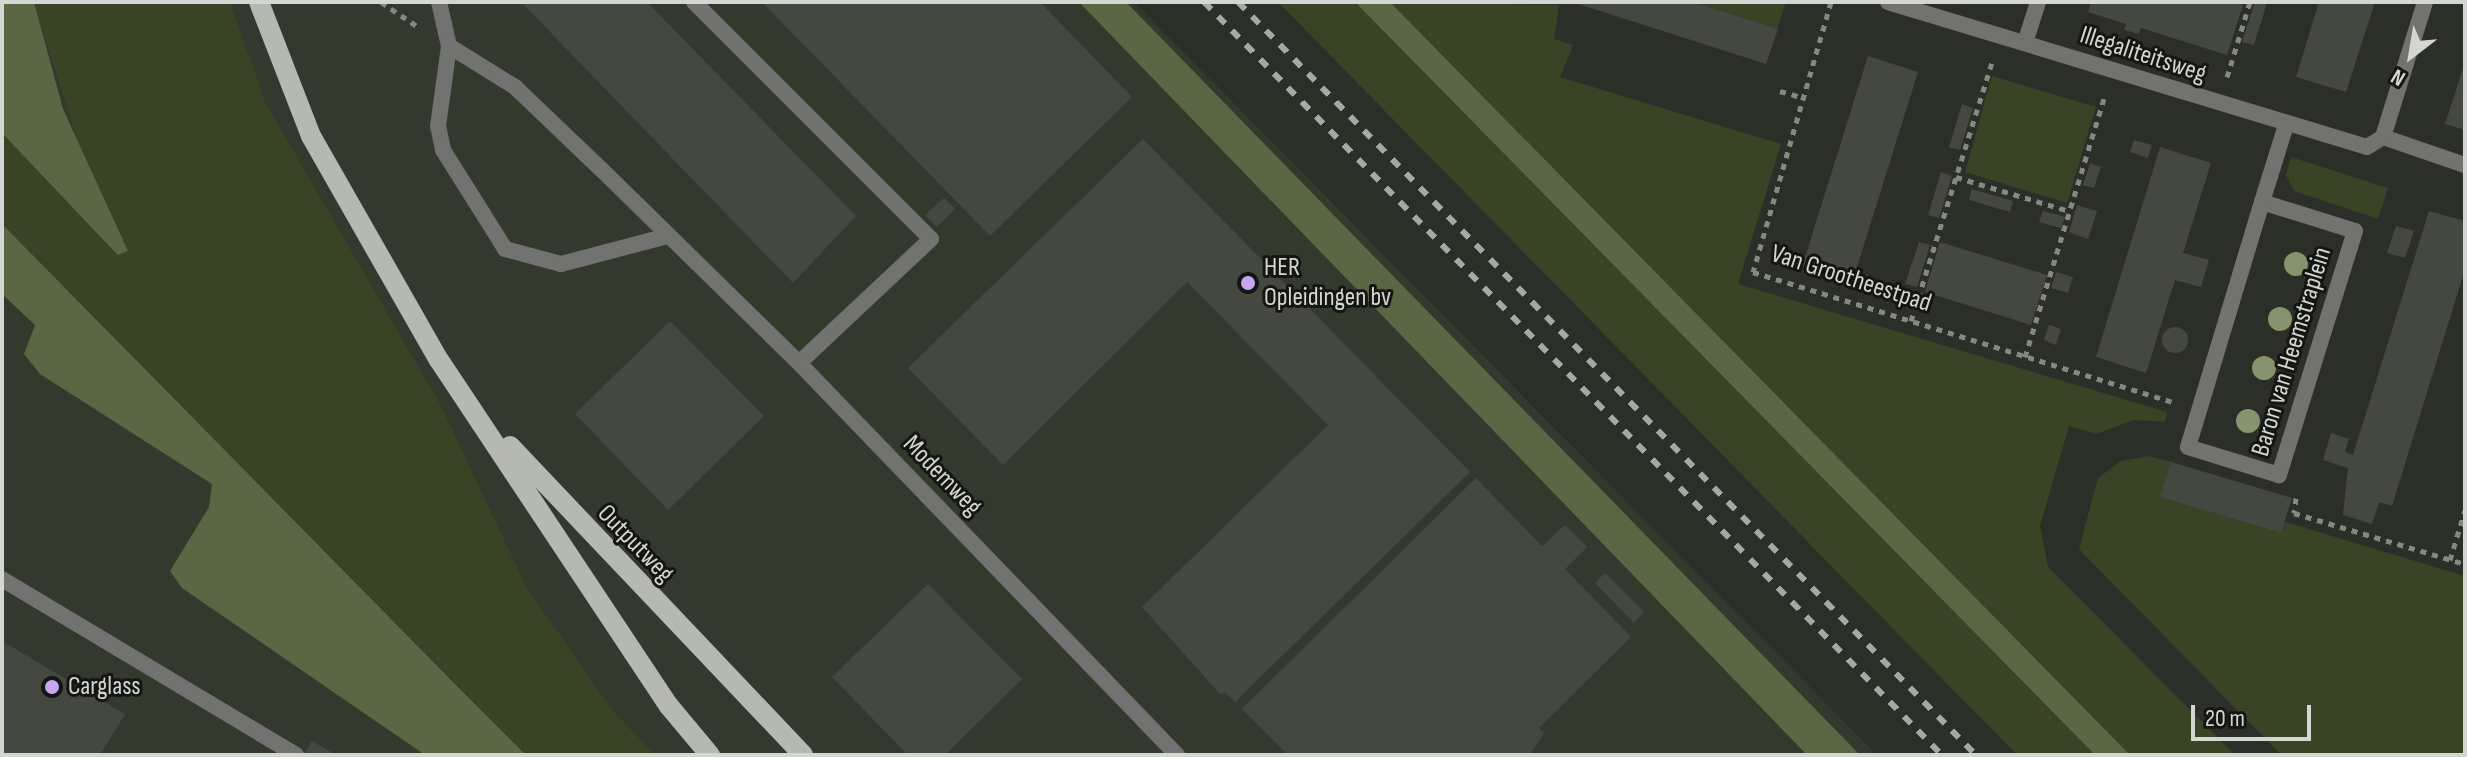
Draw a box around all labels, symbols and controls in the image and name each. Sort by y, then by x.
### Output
north arrow [2371,16,2451,96]
street label: Illegaliteitsweg [2076,20,2210,90]
text: N [2386,62,2410,92]
street label: Van Grootheestpad [1767,238,1935,320]
street label: Baron van Heemstraplein [2245,244,2339,460]
place label: HER Opleidingen bv [1264,252,1391,314]
marker: HER Opleidingen bv [1239,274,1257,292]
street label: Modemweg [896,429,988,523]
street label: Outputweg [590,498,680,590]
place label: Carglass [68,671,141,703]
marker: Carglass [43,678,61,696]
scale bar [2195,689,2315,739]
text: 20 m [2205,704,2245,733]

